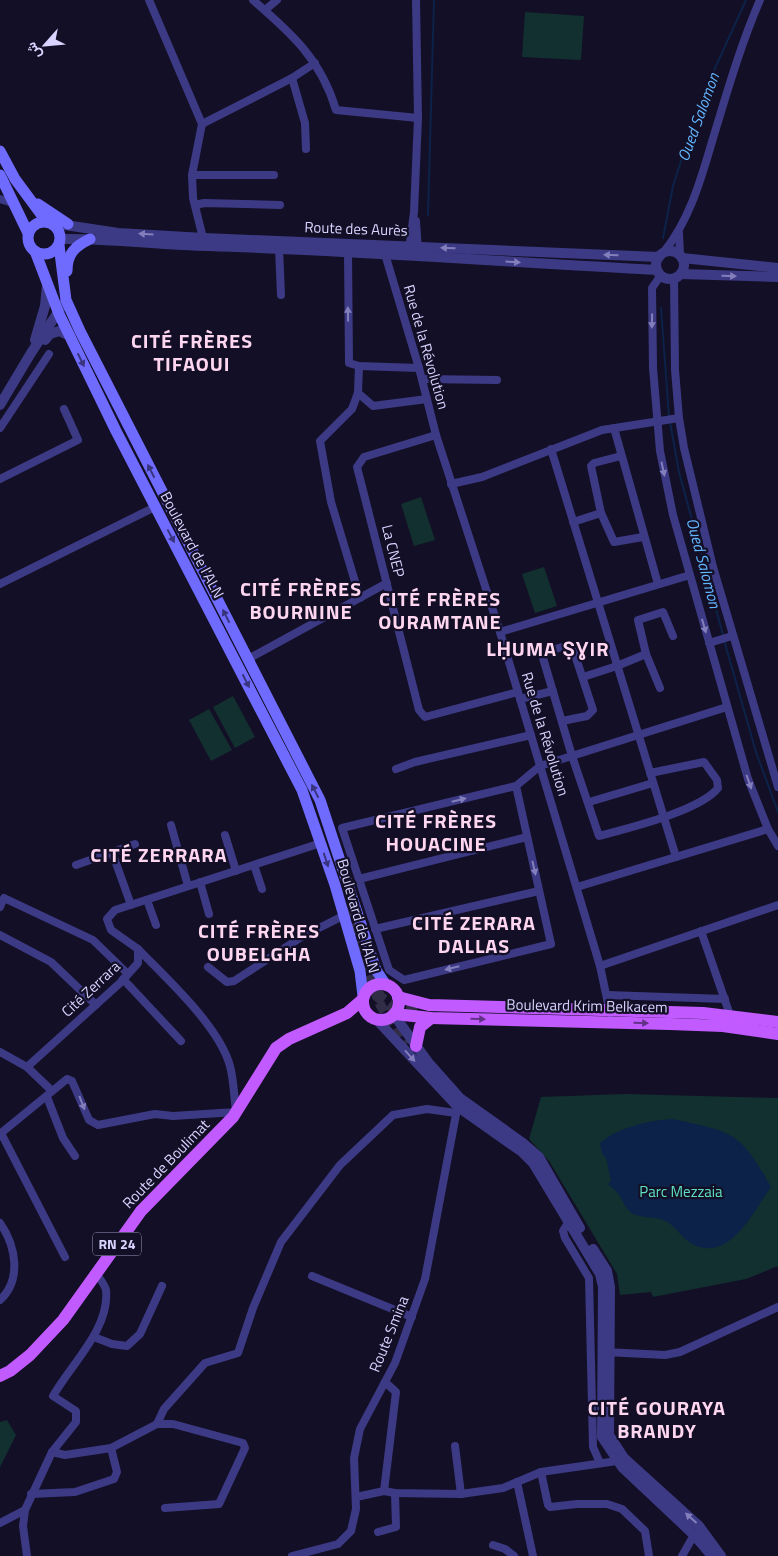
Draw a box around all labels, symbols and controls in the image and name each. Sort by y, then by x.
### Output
north arrow [20,20,70,70]
text: ش [20,39,46,63]
water label: Oued Salomon [671,68,725,165]
street label: Route des Aurès [304,215,408,242]
one-way arrow [138,230,154,238]
one-way arrow [440,243,456,251]
one-way arrow [602,250,618,258]
one-way arrow [505,258,521,266]
one-way arrow [722,272,738,280]
street label: Rue de la Révolution [398,282,455,412]
one-way arrow [344,306,352,322]
one-way arrow [648,313,656,329]
district label: CITÉ FRÈRES TIFAOUI [131,325,253,379]
one-way arrow [77,353,85,367]
one-way arrow [660,461,668,477]
one-way arrow [147,464,155,478]
street label: Boulevard de l'ALN [155,487,230,602]
water label: Oued Salomon [680,515,728,612]
street label: La CNEP [376,522,411,580]
one-way arrow [167,529,175,544]
district label: CITÉ FRÈRES BOURNINE [240,573,362,627]
district label: CITÉ FRÈRES OURAMTANE [378,583,502,637]
one-way arrow [222,608,230,623]
one-way arrow [701,619,709,634]
district label: LḤUMA ṢƔIR [486,633,610,664]
street label: Rue de la Révolution [516,669,575,799]
one-way arrow [242,673,250,688]
one-way arrow [745,775,753,790]
one-way arrow [311,784,319,799]
one-way arrow [452,795,467,803]
district label: CITÉ FRÈRES HOUACINE [375,805,497,859]
district label: CITÉ ZERRARA [90,839,228,870]
one-way arrow [323,853,331,868]
street label: Boulevard de l'ALN [331,856,386,976]
one-way arrow [530,860,538,875]
district label: CITÉ ZERARA DALLAS [412,907,536,961]
district label: CITÉ FRÈRES OUBELGHA [198,915,320,969]
street label: Cité Zerrara [56,955,126,1022]
one-way arrow [445,964,460,972]
street label: Boulevard Krim Belkacem [506,993,668,1018]
one-way arrow [471,1016,487,1024]
one-way arrow [633,1019,649,1027]
one-way arrow [405,1049,416,1062]
one-way arrow [78,1096,86,1110]
street label: Route de Boulimat [117,1113,215,1214]
park label: Parc Mezzaia [639,1180,723,1203]
road number: RN 24 [93,1232,141,1256]
street label: Route Smina [363,1292,414,1376]
district label: CITÉ GOURAYA BRANDY [588,1392,726,1446]
one-way arrow [685,1512,697,1524]

